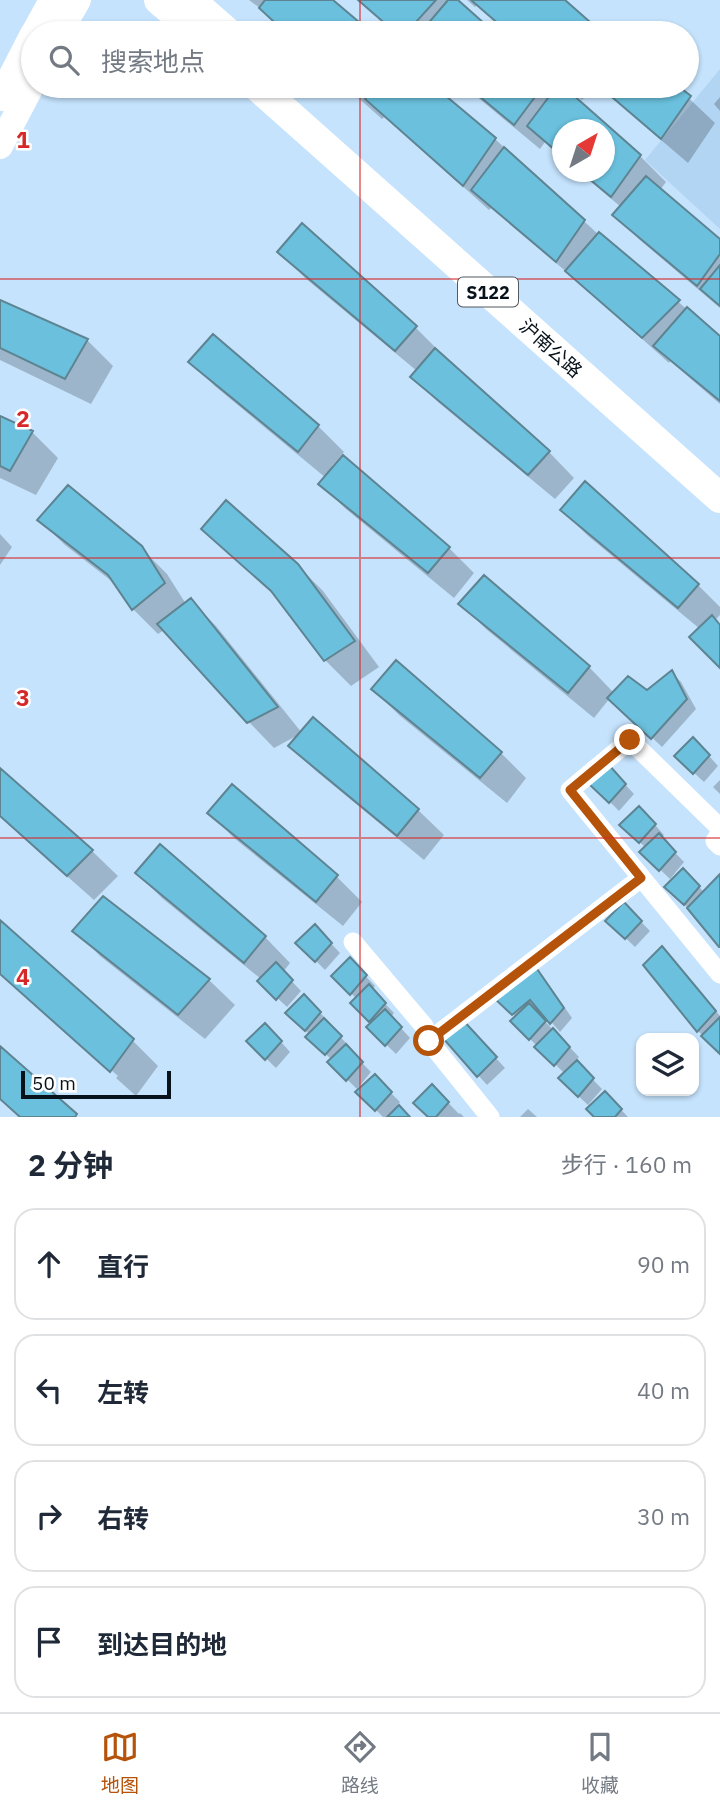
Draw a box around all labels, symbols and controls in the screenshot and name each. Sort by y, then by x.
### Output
search box [21,21,699,98]
icon: search [45,41,83,79]
text: 搜索地点 [101,44,205,78]
north arrow [552,119,615,182]
text: 1 [16,124,30,154]
road number: S122 [458,278,518,306]
street label: 沪南公路 [515,314,587,382]
text: 2 [16,403,30,433]
text: 3 [16,682,30,712]
route end [614,724,645,755]
text: 4 [16,961,30,991]
route start [413,1025,444,1056]
map controls [636,1033,699,1096]
button: layers [636,1033,699,1096]
scale bar [21,1068,172,1100]
text: 50 m [32,1071,76,1095]
text: 2 分钟 [28,1145,113,1184]
text: 步行 · 160 m [561,1149,692,1179]
icon: ahead [30,1245,68,1283]
text: 直行 [97,1249,149,1283]
text: 90 m [637,1249,690,1279]
icon: left [30,1371,68,1409]
text: 左转 [97,1375,149,1409]
text: 40 m [637,1375,690,1405]
icon: right [30,1497,68,1535]
text: 右转 [97,1501,149,1535]
text: 30 m [637,1501,690,1531]
icon: arrive [30,1623,68,1661]
text: 到达目的地 [97,1627,227,1661]
tab: 地图 [101,1728,139,1797]
tab: 路线 [341,1728,379,1797]
tab: 收藏 [581,1728,619,1797]

